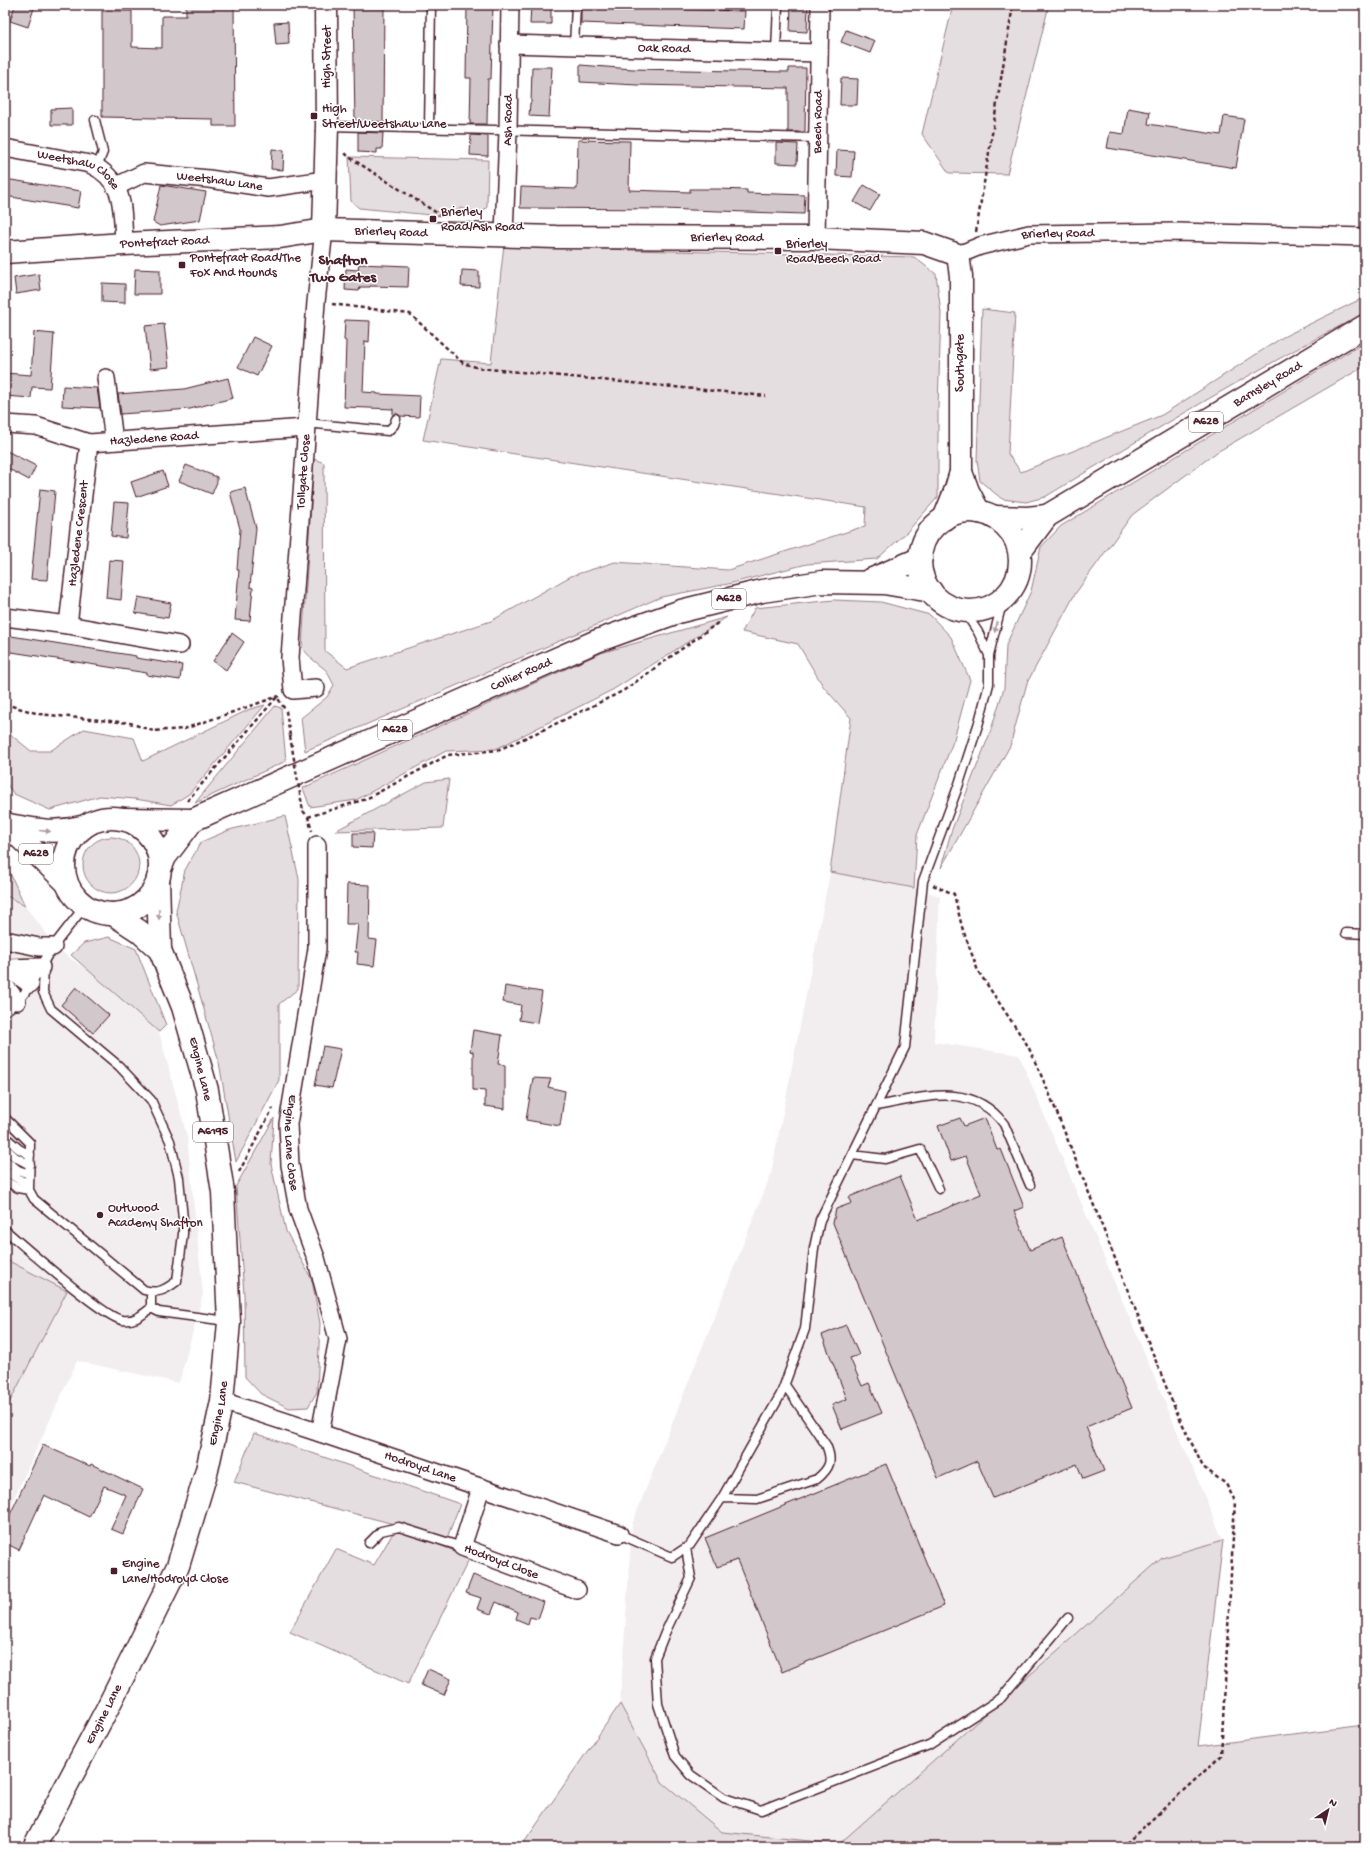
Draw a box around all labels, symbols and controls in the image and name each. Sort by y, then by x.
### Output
street label: High Street [320,24,335,88]
street label: Oak Road [638,40,692,57]
street label: Beech Road [810,89,826,155]
street label: Ash Road [500,93,516,146]
place label: High Street/Weetshaw Lane [322,102,447,132]
marker: High Street/Weetshaw Lane [309,111,319,121]
street label: Weetshaw Close [36,147,123,192]
street label: Weetshaw Lane [176,169,264,195]
place label: Brierley Road/Ash Road [440,205,525,235]
marker: Brierley Road/Ash Road [428,214,438,224]
street label: Brierley Road [353,223,429,241]
street label: Brierley Road [1019,226,1096,243]
street label: Brierley Road [689,230,765,245]
street label: Pontefract Road [119,233,211,252]
place label: Brierley Road/Beech Road [785,237,882,267]
marker: Brierley Road/Beech Road [773,246,783,256]
place label: Pontefract Road/The Fox And Hounds [189,251,301,281]
district label: Shafton Two Gates [309,252,377,287]
marker: Pontefract Road/The Fox And Hounds [177,260,187,270]
street label: Southgate [953,334,968,392]
street label: Barnsley Road [1230,357,1306,411]
road number: A628 [1189,412,1223,432]
street label: Hazledene Road [109,428,200,449]
street label: Tollgate Close [293,433,314,511]
street label: Hazledene Crescent [65,478,92,587]
road number: A628 [712,589,746,609]
one-way arrow [992,620,998,633]
street label: Collier Road [488,654,555,695]
road number: A628 [378,720,412,740]
one-way arrow [39,828,51,835]
road number: A628 [19,844,53,864]
one-way arrow [156,908,162,921]
street label: Engine Lane [185,1035,215,1103]
street label: Engine Lane Close [280,1093,302,1192]
road number: A6195 [193,1122,233,1142]
place label: Outwood Academy Shafton [108,1201,204,1231]
marker: Outwood Academy Shafton [95,1210,105,1220]
street label: Engine Lane [205,1380,231,1447]
street label: Hodroyd Lane [382,1448,459,1486]
street label: Hodroyd Close [462,1541,541,1583]
place label: Engine Lane/Hodroyd Close [122,1557,229,1587]
marker: Engine Lane/Hodroyd Close [109,1566,119,1576]
street label: Engine Lane [82,1682,126,1747]
north arrow [1308,1790,1348,1830]
text: N [1326,1796,1339,1810]

